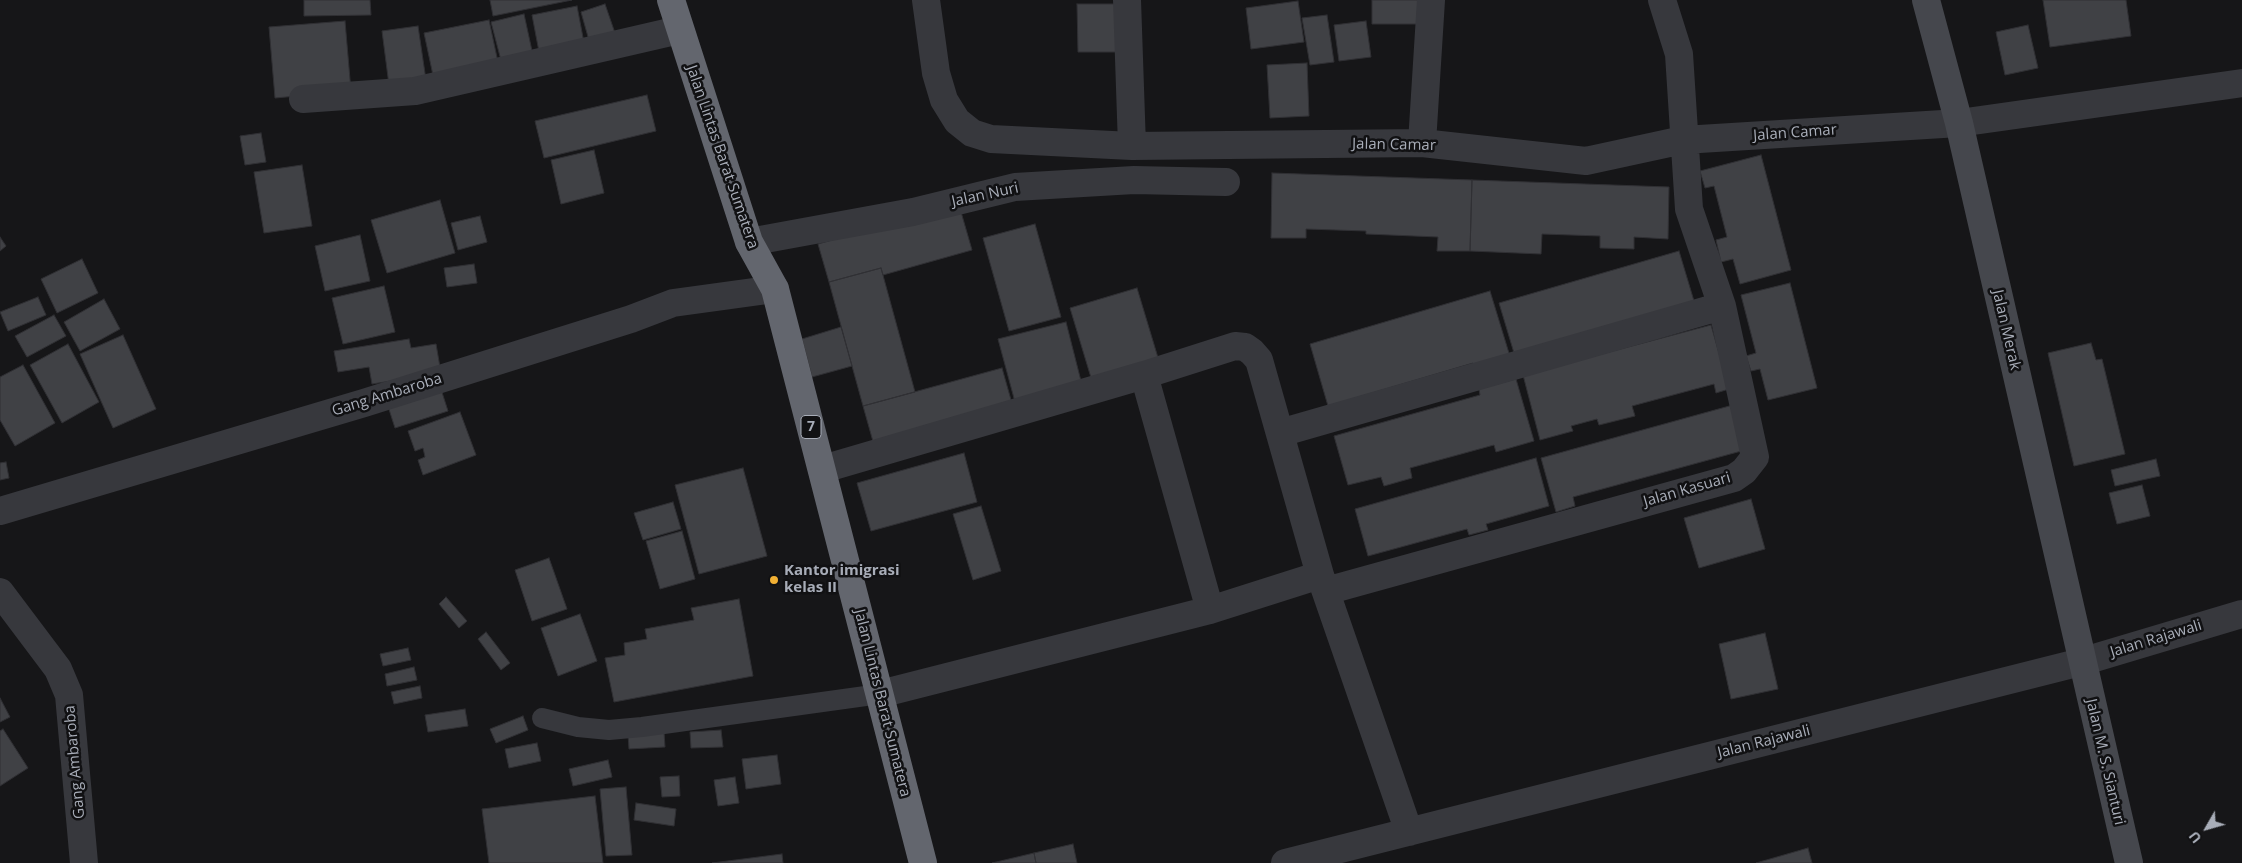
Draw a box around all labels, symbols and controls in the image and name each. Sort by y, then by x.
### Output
street label: Jalan Lintas Barat Sumatera [682,63,762,251]
street label: Jalan Camar [1753,121,1837,145]
street label: Jalan Camar [1352,135,1436,155]
street label: Jalan Nuri [950,179,1020,211]
street label: Jalan Merak [1988,288,2024,372]
street label: Gang Ambaroba [330,370,444,420]
road number: 7 [801,416,821,438]
street label: Jalan Kasuari [1641,469,1733,511]
place label: Kantor imigrasi kelas II [784,562,900,597]
marker: Kantor imigrasi kelas II [768,574,780,586]
street label: Jalan Lintas Barat Sumatera [850,607,914,799]
street label: Jalan Rajawali [2108,617,2204,661]
street label: Jalan M. S. Sianturi [2082,697,2128,827]
street label: Gang Ambaroba [61,704,89,820]
street label: Jalan Rajawali [1716,722,1812,762]
north arrow [2182,803,2232,853]
text: U [2184,828,2206,848]

